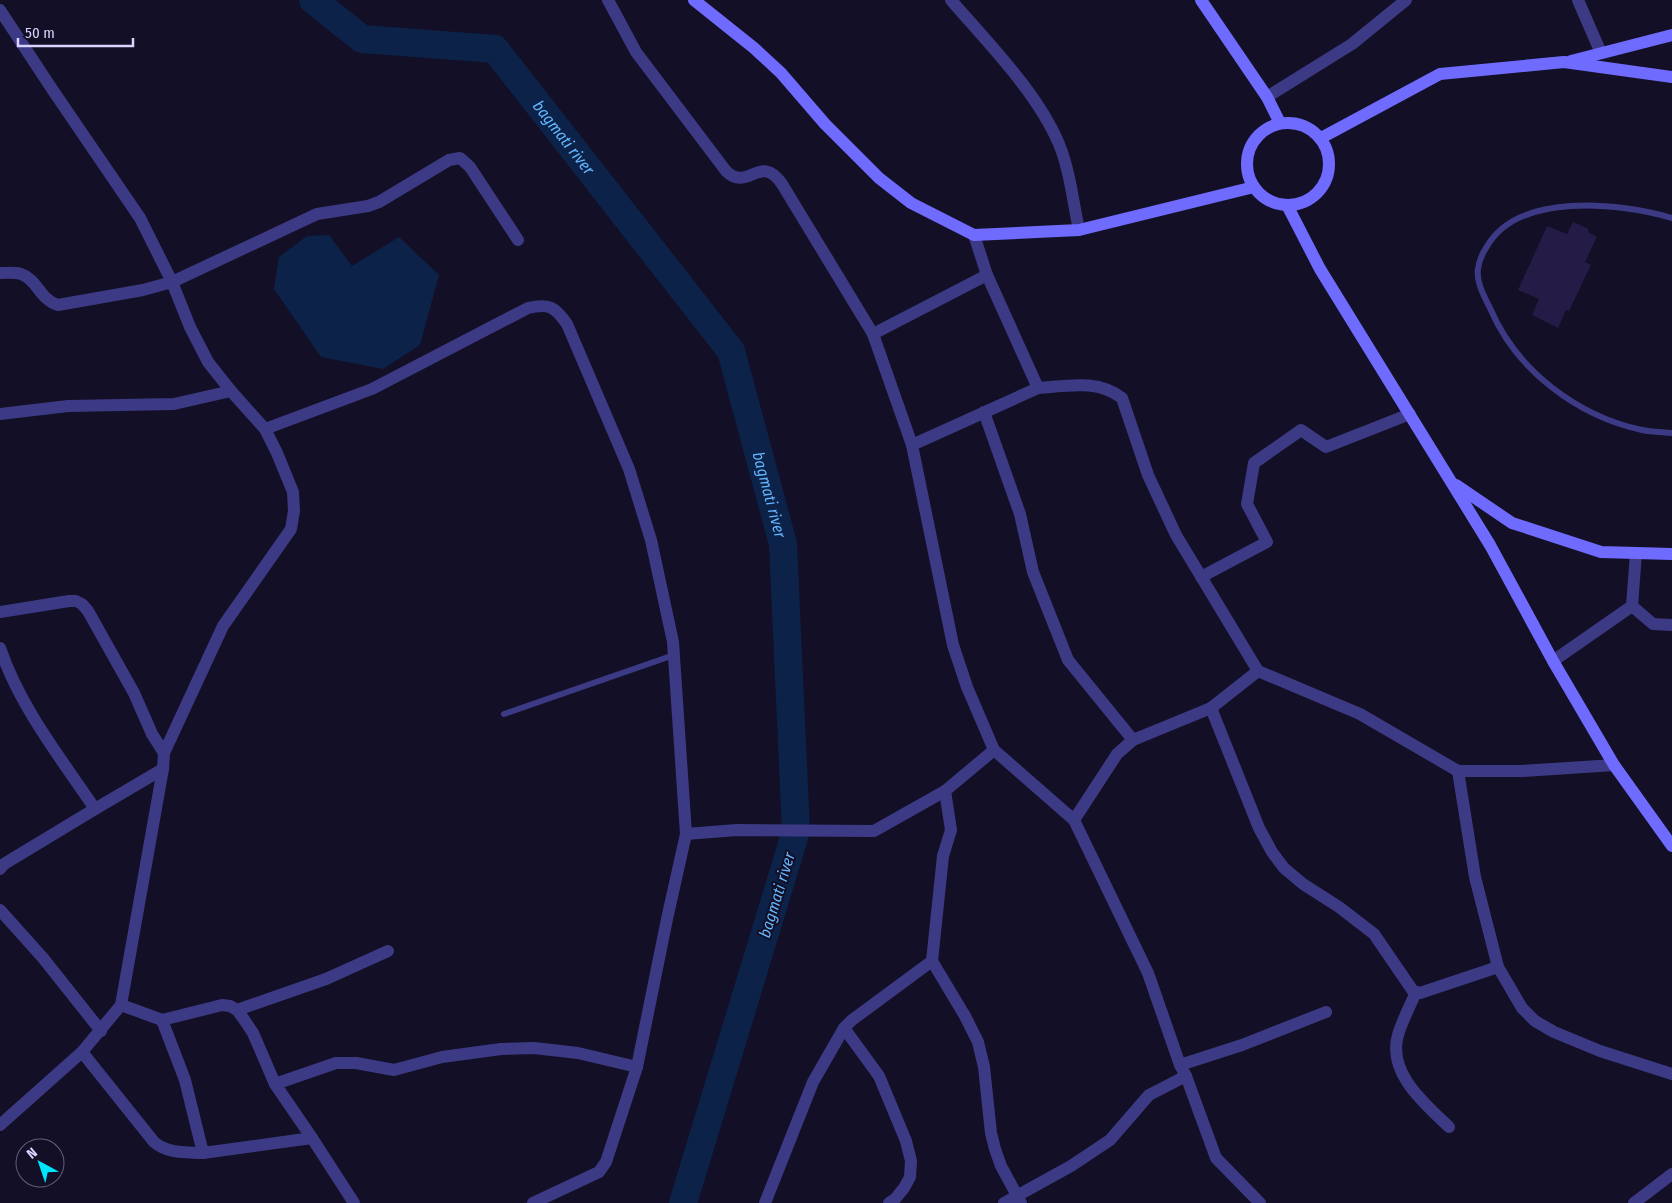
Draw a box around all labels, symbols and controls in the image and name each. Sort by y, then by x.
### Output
scale bar [18,15,132,47]
text: 50 m [25,24,55,42]
water label: bagmati river [529,97,599,178]
water label: bagmati river [749,449,790,540]
water label: bagmati river [755,850,799,940]
north arrow [15,1138,65,1188]
text: N [23,1144,41,1163]

